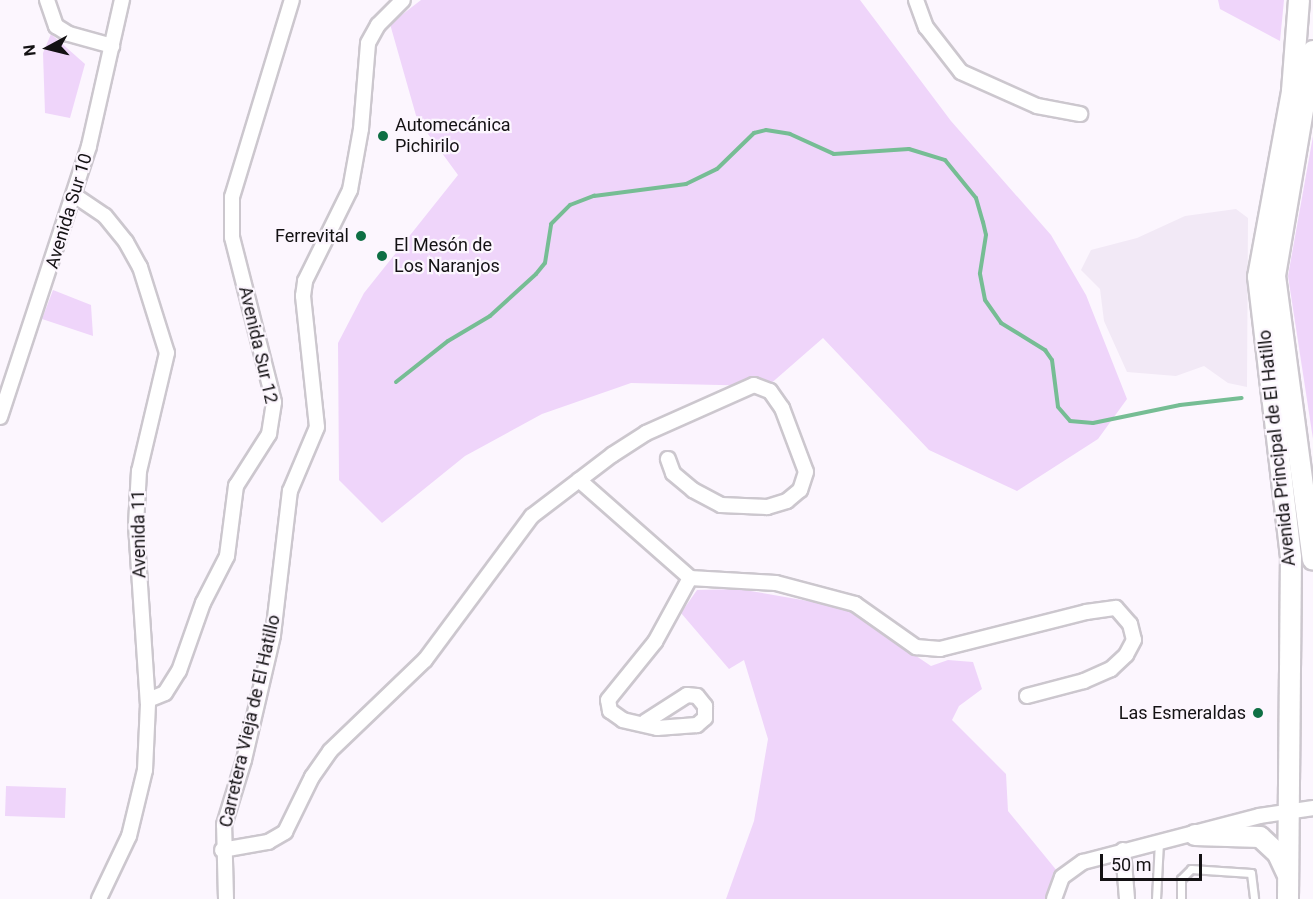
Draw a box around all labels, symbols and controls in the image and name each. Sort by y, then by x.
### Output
north arrow [18,18,78,78]
text: N [20,43,40,57]
place label: Automecánica Pichirilo [395,115,511,158]
marker: Automecánica Pichirilo [376,129,390,143]
street label: Avenida Sur 10 [41,151,97,271]
place label: Ferrevital [275,225,349,247]
marker: Ferrevital [354,229,368,243]
place label: El Mesón de Los Naranjos [394,235,500,278]
marker: El Mesón de Los Naranjos [375,249,389,263]
street label: Avenida Sur 12 [234,284,282,406]
street label: Avenida Principal de El Hatillo [1254,329,1300,567]
street label: Avenida 11 [127,490,151,578]
street label: Carretera Vieja de El Hatillo [215,613,285,829]
place label: Las Esmeraldas [1119,702,1246,724]
marker: Las Esmeraldas [1251,706,1265,720]
scale bar [1103,842,1205,880]
text: 50 m [1111,854,1151,875]

